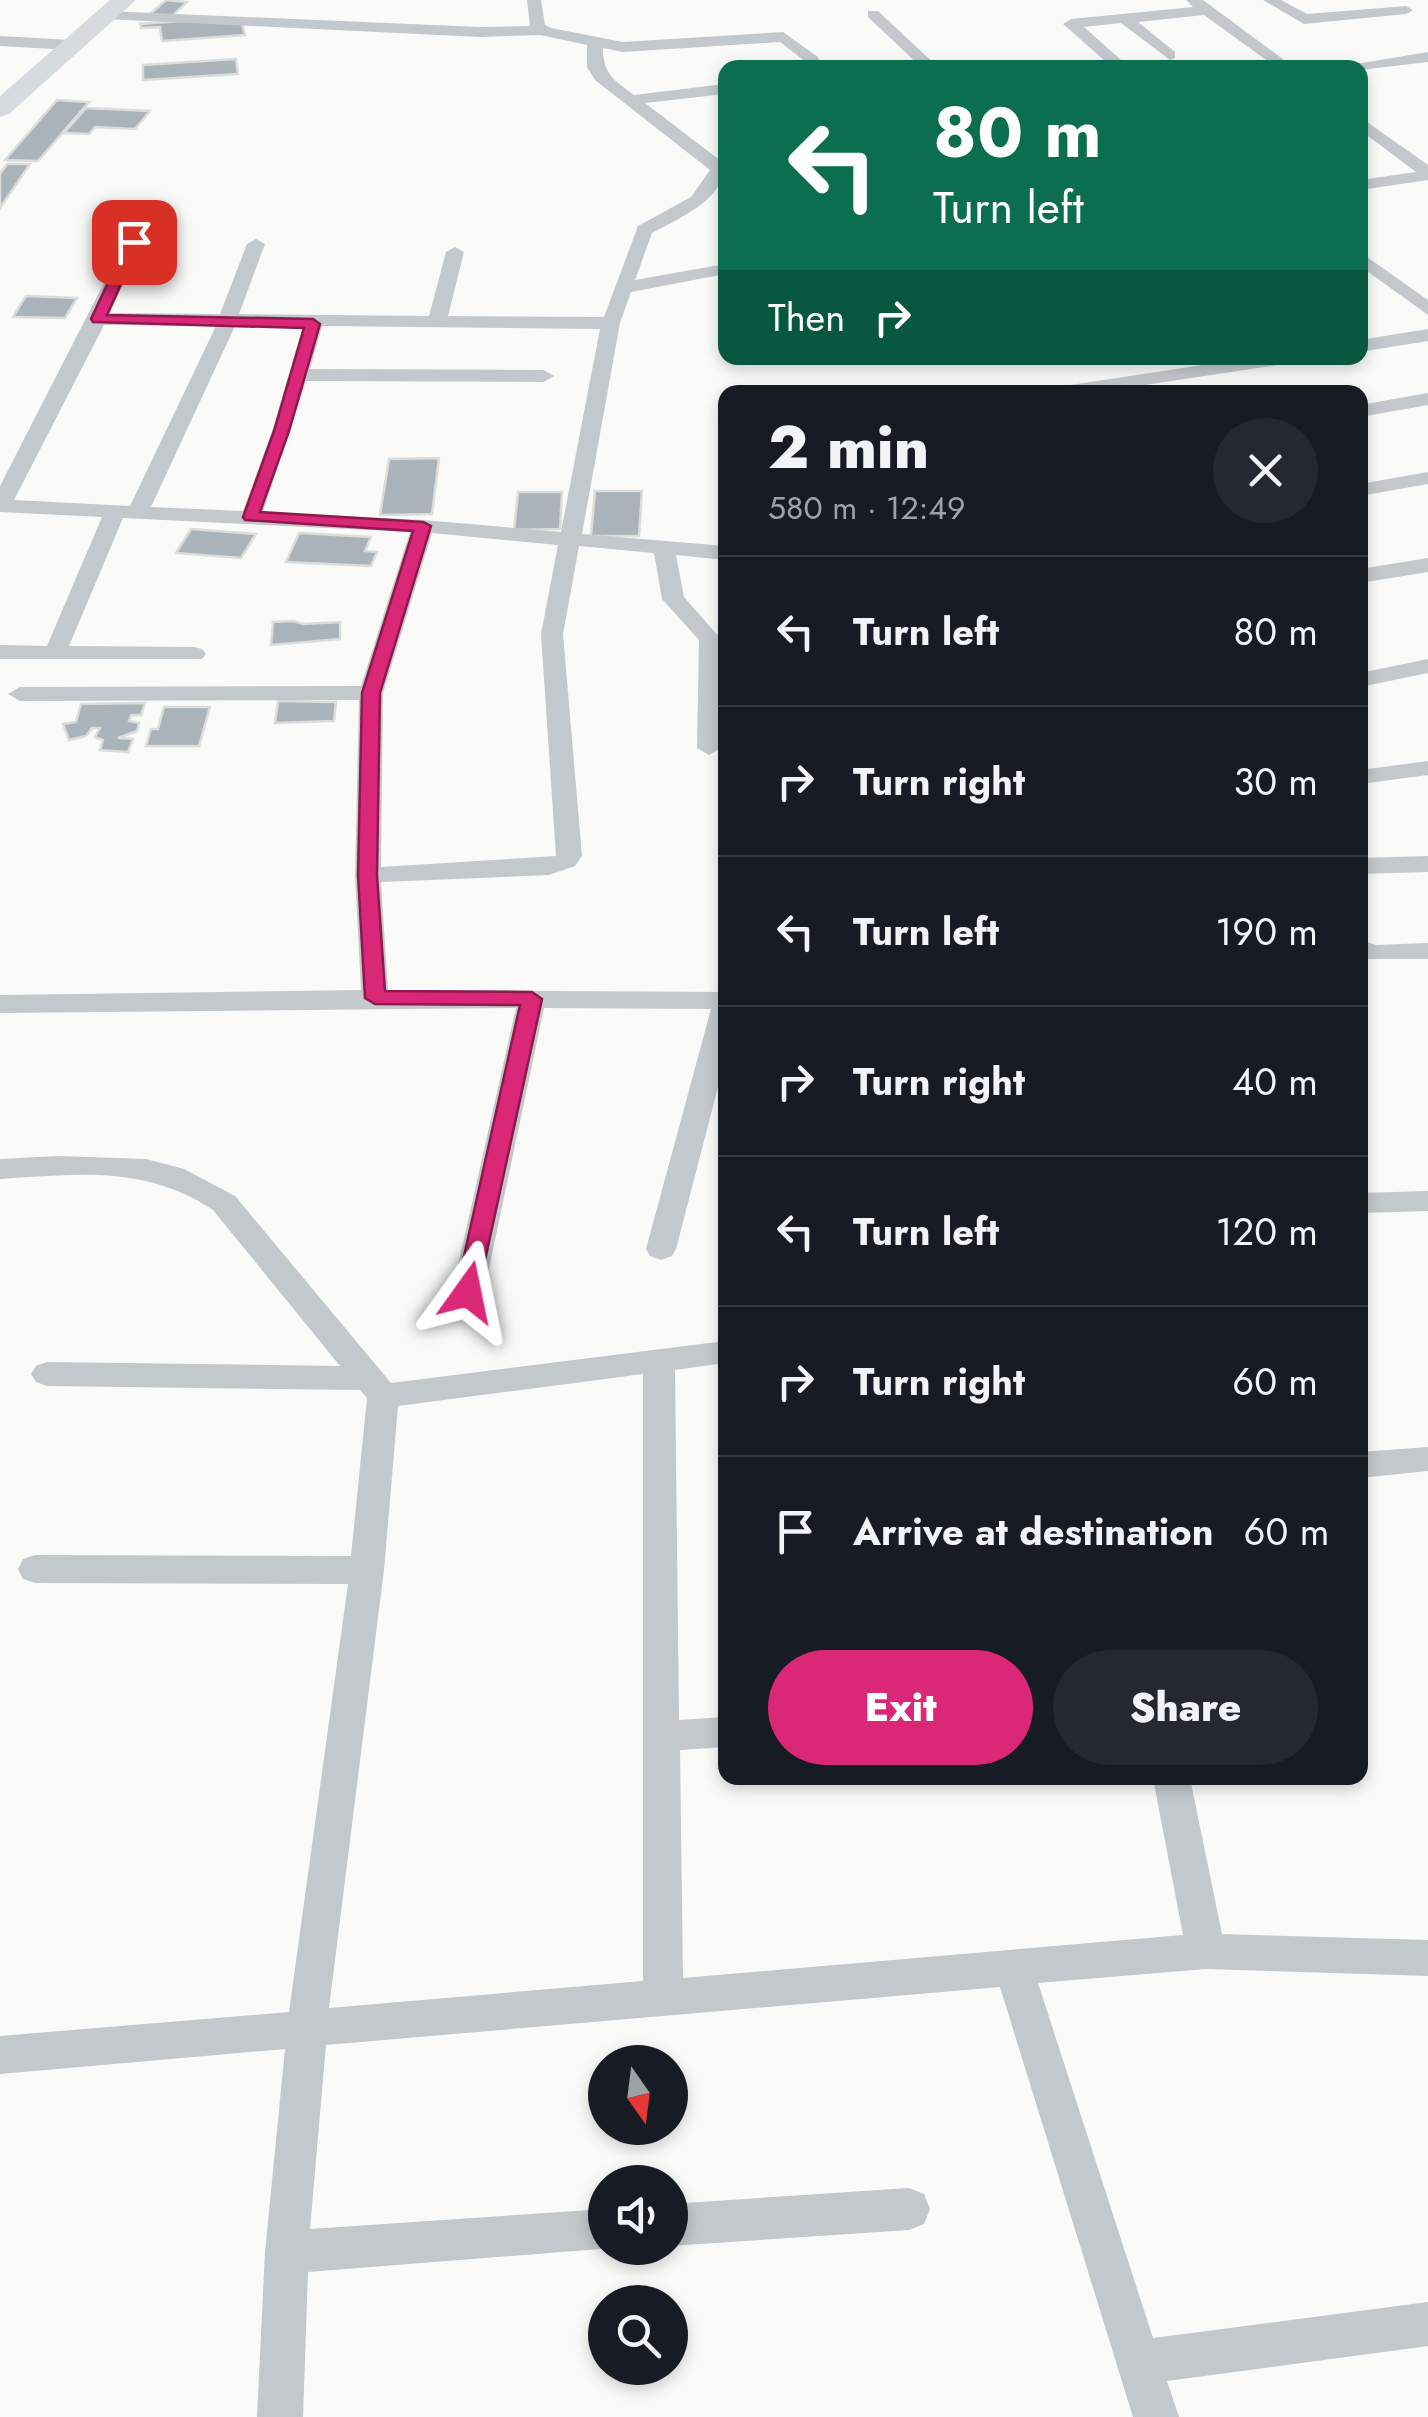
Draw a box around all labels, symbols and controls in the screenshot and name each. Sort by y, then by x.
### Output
text: 80 m [933,82,1102,183]
icon: left [768,100,898,230]
text: Turn left [933,175,1084,240]
pin [92,200,177,285]
icon: arrive [107,215,162,270]
text: Then [768,290,845,345]
icon: right [865,290,920,345]
text: 2 min [768,404,929,491]
button: close [1213,418,1318,523]
text: 580 m · 12:49 [768,485,965,531]
icon: left [768,604,823,659]
text: Turn left [853,604,999,659]
text: 80 m [1233,604,1318,659]
icon: right [768,754,823,809]
text: Turn right [853,754,1025,809]
text: 30 m [1233,754,1318,809]
icon: left [768,904,823,959]
text: Turn left [853,904,999,959]
text: 190 m [1215,904,1318,959]
icon: right [768,1054,823,1109]
text: Turn right [853,1054,1025,1109]
text: 40 m [1232,1054,1318,1109]
icon: left [768,1204,823,1259]
text: Turn left [853,1204,999,1259]
text: 120 m [1215,1204,1318,1259]
position arrow [416,1240,520,1344]
icon: right [768,1354,823,1409]
text: Turn right [853,1354,1025,1409]
text: 60 m [1232,1354,1318,1409]
icon: arrive [768,1504,823,1559]
text: Arrive at destination [853,1504,1214,1559]
text: 60 m [1244,1504,1329,1559]
button: Exit [768,1650,1033,1765]
button: Share [1053,1650,1318,1765]
north arrow [588,2045,688,2145]
map controls [588,2045,688,2385]
button: sound [588,2165,688,2265]
button: search [588,2285,688,2385]

